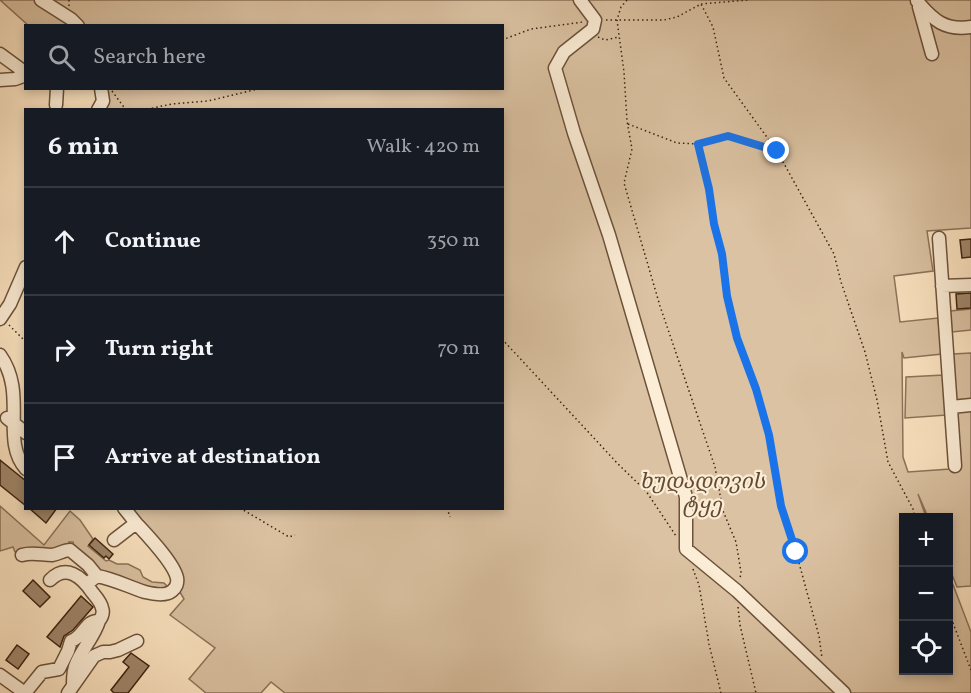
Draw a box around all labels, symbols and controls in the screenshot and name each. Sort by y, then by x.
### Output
search box [24,24,504,90]
icon: search [45,41,78,74]
text: Search here [93,42,206,73]
text: 6 min [48,129,119,165]
text: Walk · 420 m [366,133,480,161]
route end [763,137,789,163]
icon: ahead [48,225,81,258]
text: Continue [105,226,201,257]
text: 350 m [427,227,480,255]
icon: right [48,333,81,366]
text: Turn right [105,334,213,365]
text: 70 m [437,335,480,363]
icon: arrive [48,441,81,474]
text: Arrive at destination [105,442,321,473]
park label: ხუდადოვის ტყე [639,468,766,521]
map controls [899,513,953,675]
button: + [899,513,953,567]
route start [782,538,808,564]
button: − [899,567,953,621]
button: locate [899,621,953,675]

